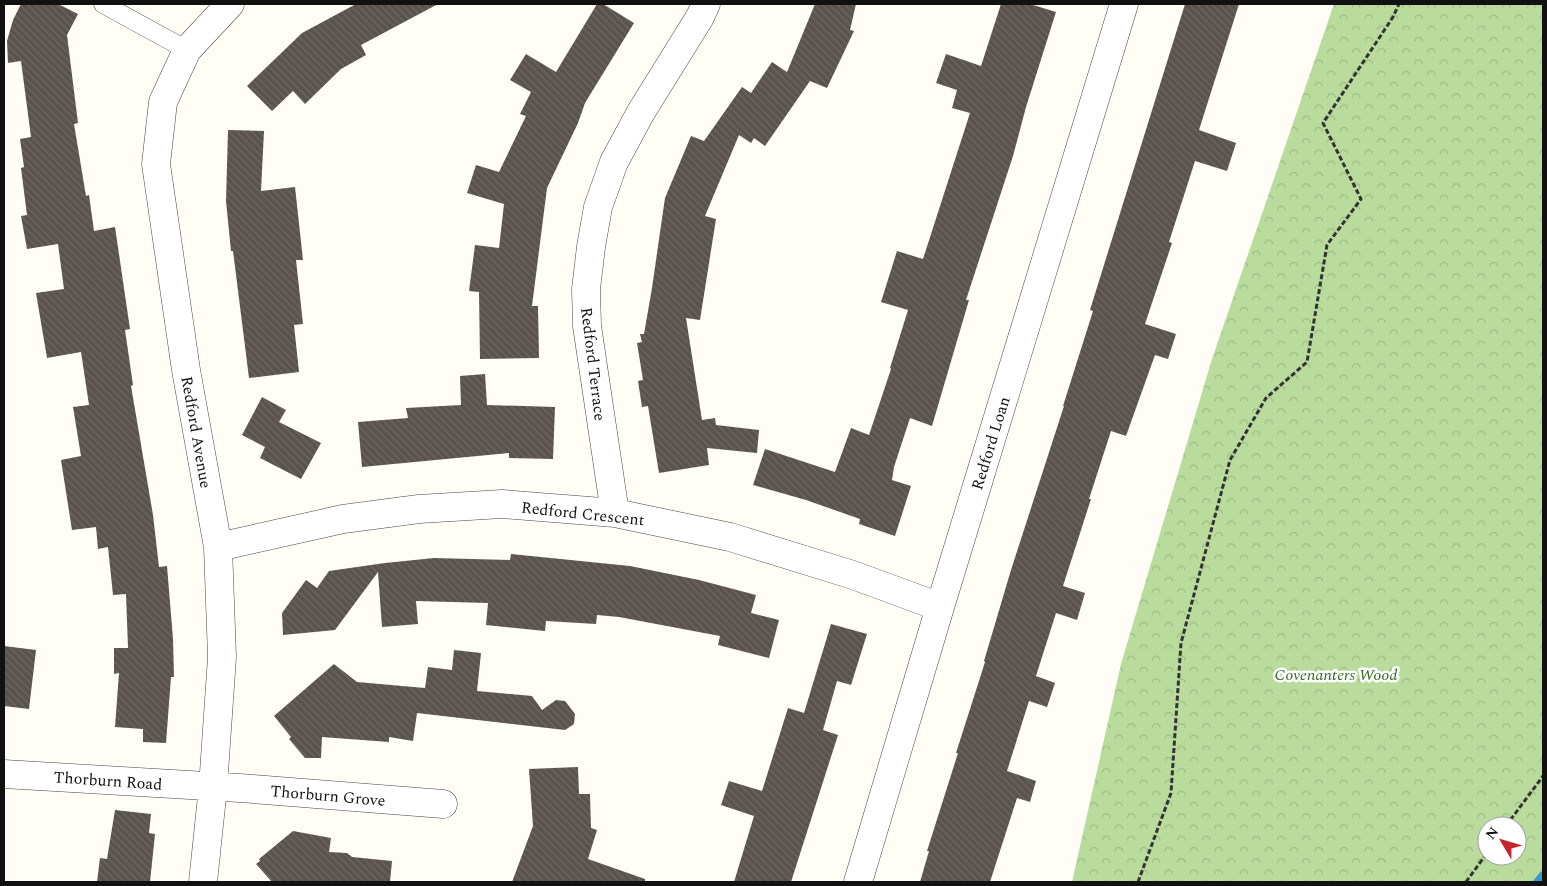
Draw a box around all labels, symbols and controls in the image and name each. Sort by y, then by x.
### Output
street label: Redford Terrace [574,306,612,422]
street label: Redford Avenue [174,374,218,490]
street label: Redford Loan [965,394,1017,493]
street label: Redford Crescent [520,496,646,532]
park label: Covenanters Wood [1274,663,1398,687]
street label: Thorburn Road [53,765,163,797]
street label: Thorburn Grove [269,779,386,813]
north arrow [1477,816,1527,866]
text: N [1480,822,1504,844]

